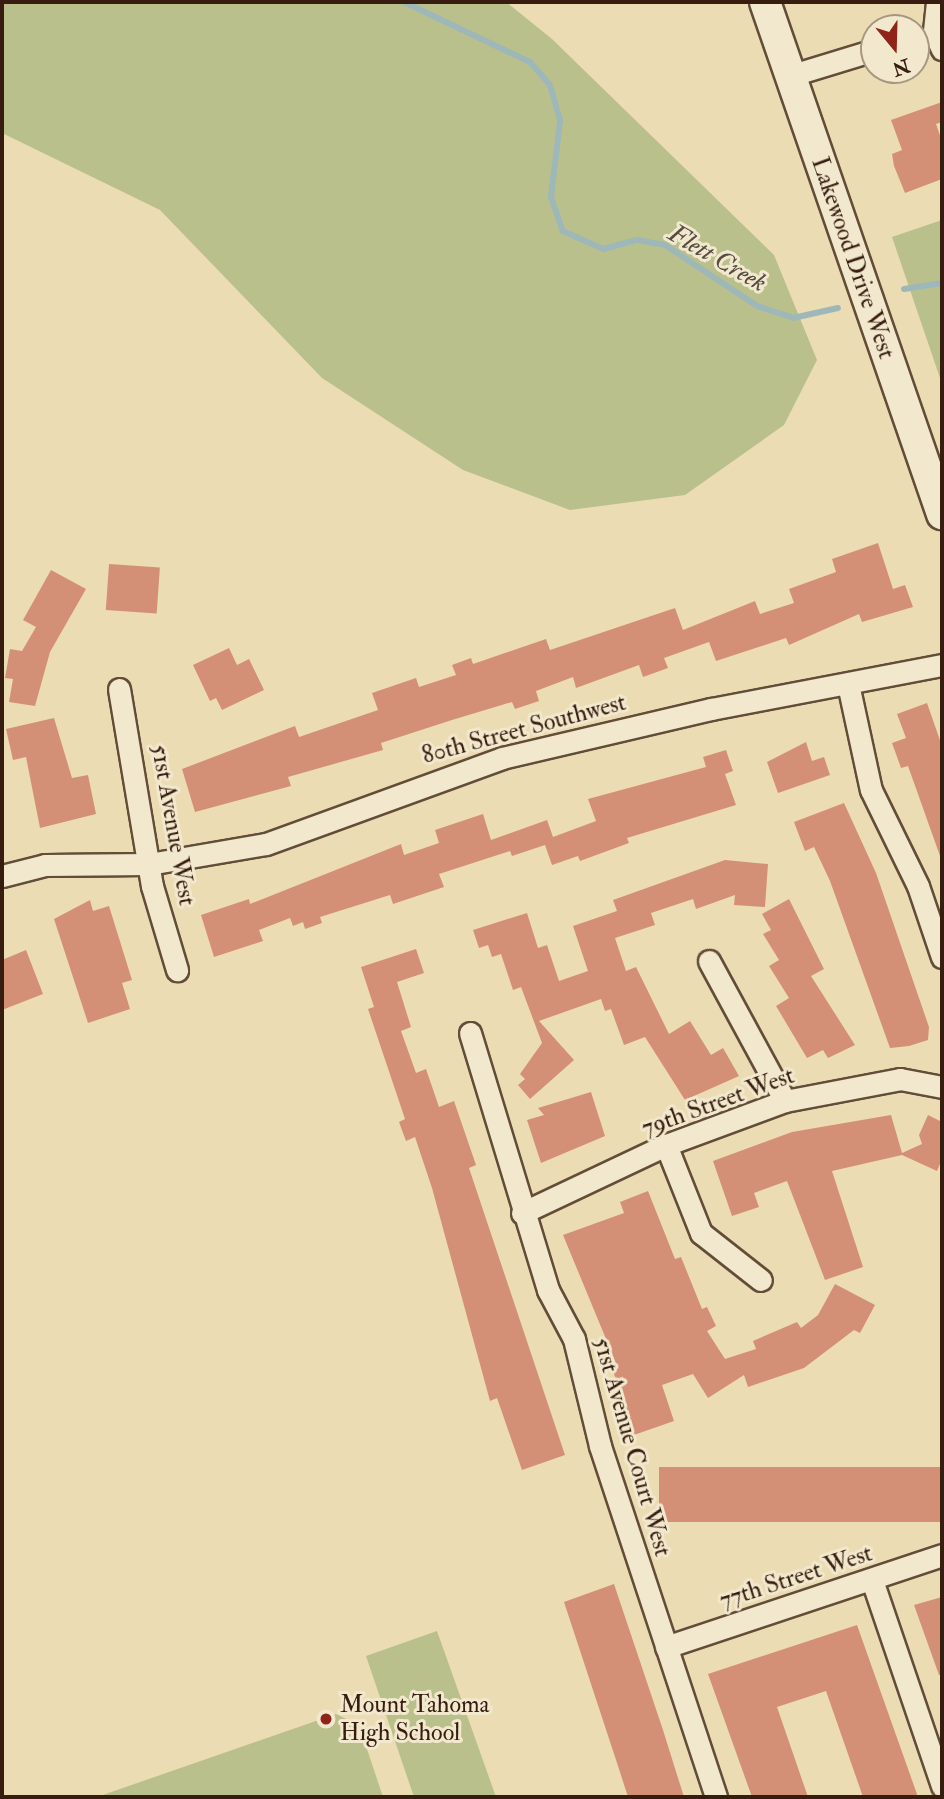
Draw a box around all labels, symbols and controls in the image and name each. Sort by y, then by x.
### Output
north arrow [860,14,930,84]
text: N [889,53,913,81]
street label: Lakewood Drive West [805,153,901,363]
water label: Flett Creek [662,218,772,300]
street label: 80th Street Southwest [419,688,629,770]
street label: 51st Avenue West [145,742,201,908]
street label: 79th Street West [638,1061,798,1143]
street label: 51st Avenue Court West [587,1334,677,1560]
street label: 77th Street West [716,1539,876,1615]
place label: Mount Tahoma High School [340,1691,489,1747]
marker: Mount Tahoma High School [318,1711,334,1727]

